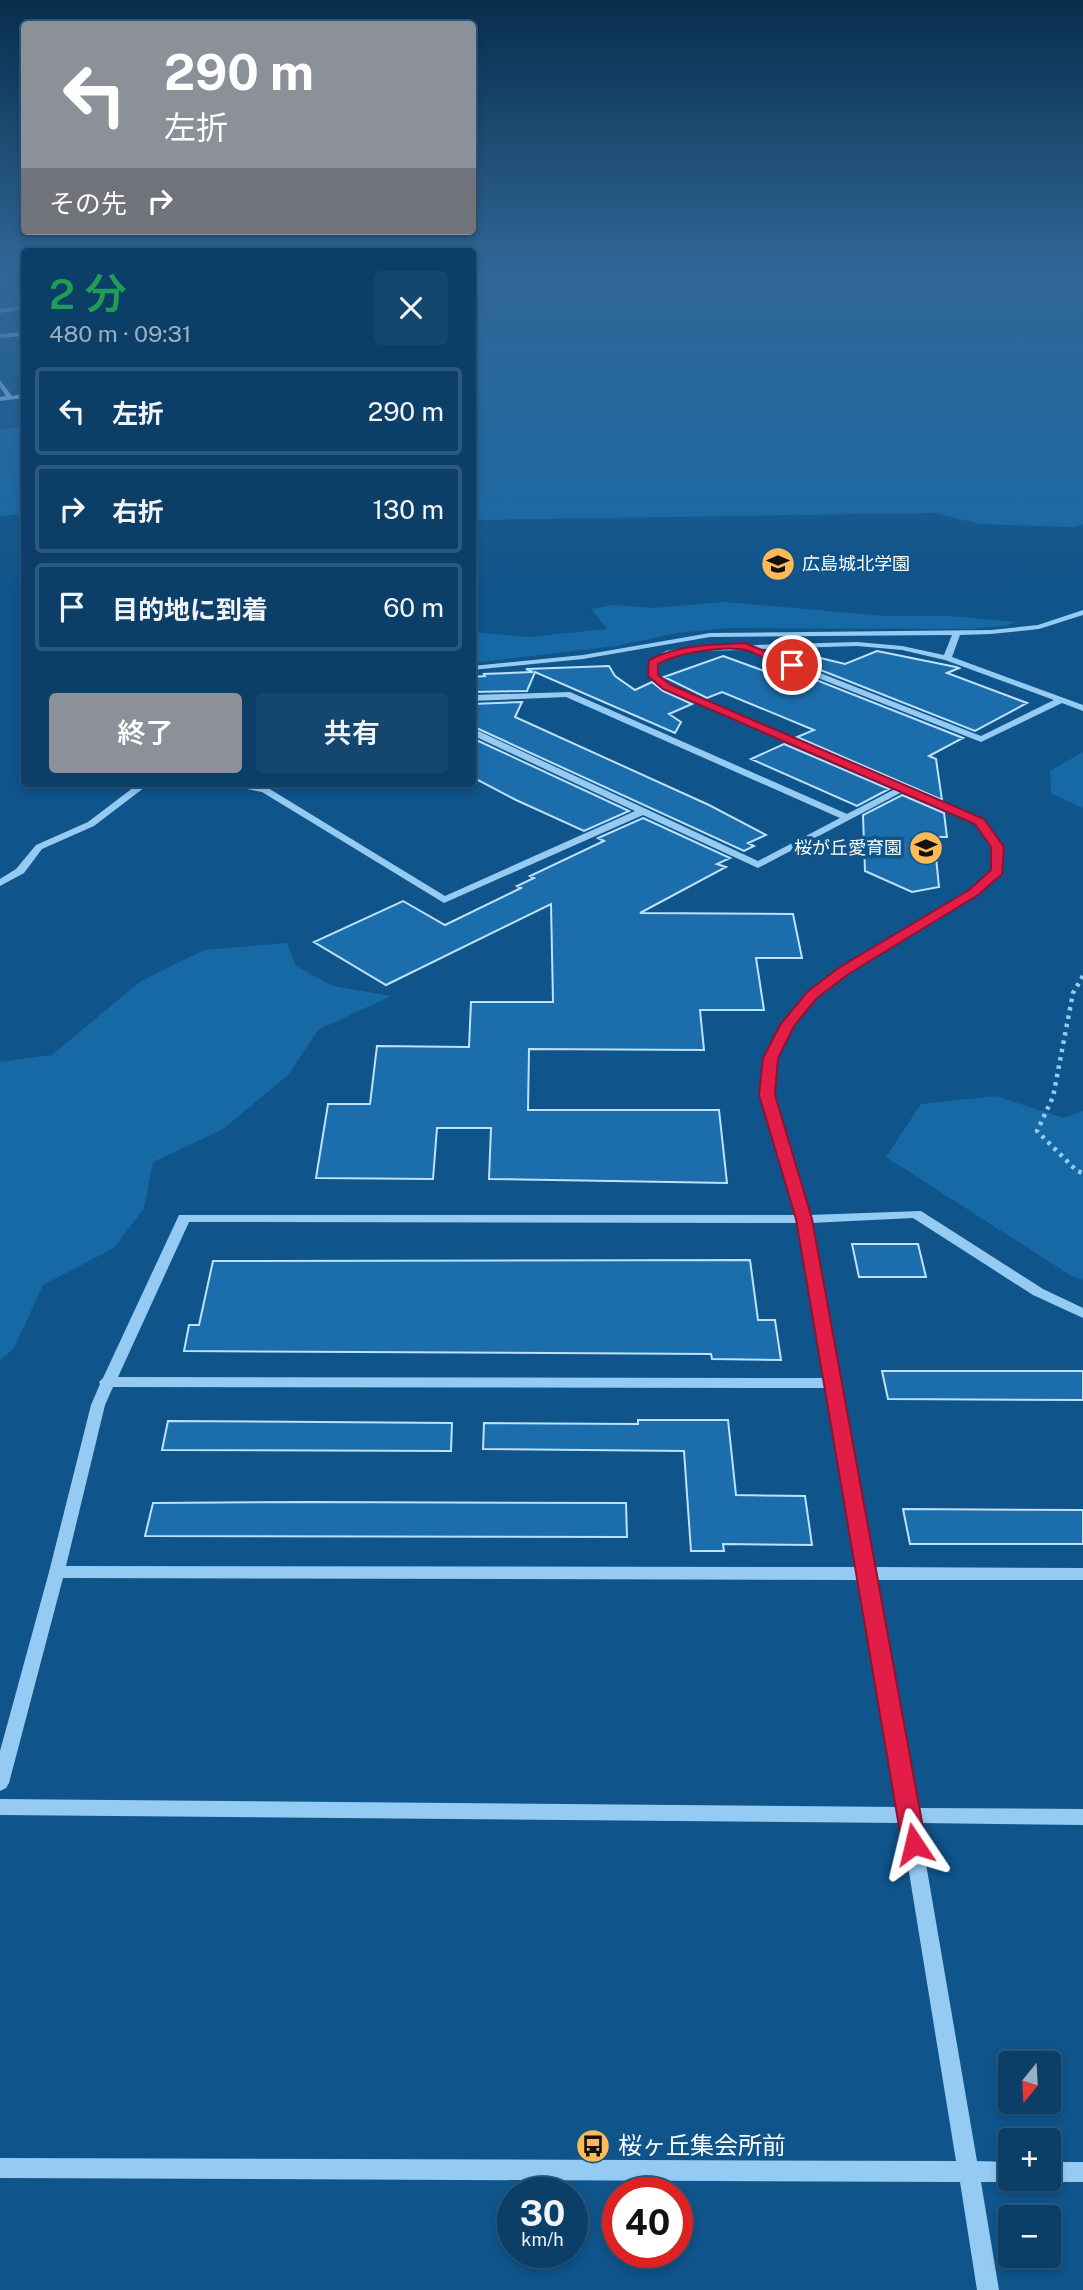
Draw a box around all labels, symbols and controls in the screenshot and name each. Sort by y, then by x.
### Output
text: 290 m [164,43,314,101]
icon: left [49,49,140,140]
text: 左折 [164,109,228,146]
icon: right [141,182,179,220]
text: その先 [49,188,127,219]
text: 2 分 [49,269,127,318]
button: close [374,271,448,345]
text: 480 m · 09:31 [49,320,191,347]
icon: left [53,392,91,430]
text: 290 m [368,396,444,427]
text: 左折 [112,398,164,429]
icon: right [53,490,91,528]
text: 130 m [372,494,444,525]
text: 右折 [112,496,164,527]
school or university icon: 広島城北学園 [759,545,797,583]
place label: 広島城北学園 [802,553,910,574]
icon: arrive [53,588,91,626]
text: 60 m [383,592,444,623]
text: 目的地に到着 [112,594,268,625]
pin [762,635,822,695]
icon: arrive [773,646,811,684]
button: 終了 [49,693,242,773]
button: 共有 [256,693,448,773]
school or university icon: 桜が丘愛育園 [907,829,945,867]
place label: 桜が丘愛育園 [794,837,902,858]
position arrow [877,1807,951,1881]
north arrow [998,2051,1060,2114]
map controls [998,2051,1061,2268]
bus stop icon: 桜ヶ丘集会所前 [574,2127,612,2165]
button: + [998,2128,1061,2191]
place label: 桜ヶ丘集会所前 [618,2131,786,2159]
speed limit sign: 40 [602,2177,693,2268]
text: 30 [520,2193,565,2234]
button: − [998,2205,1061,2268]
text: km/h [521,2229,564,2250]

